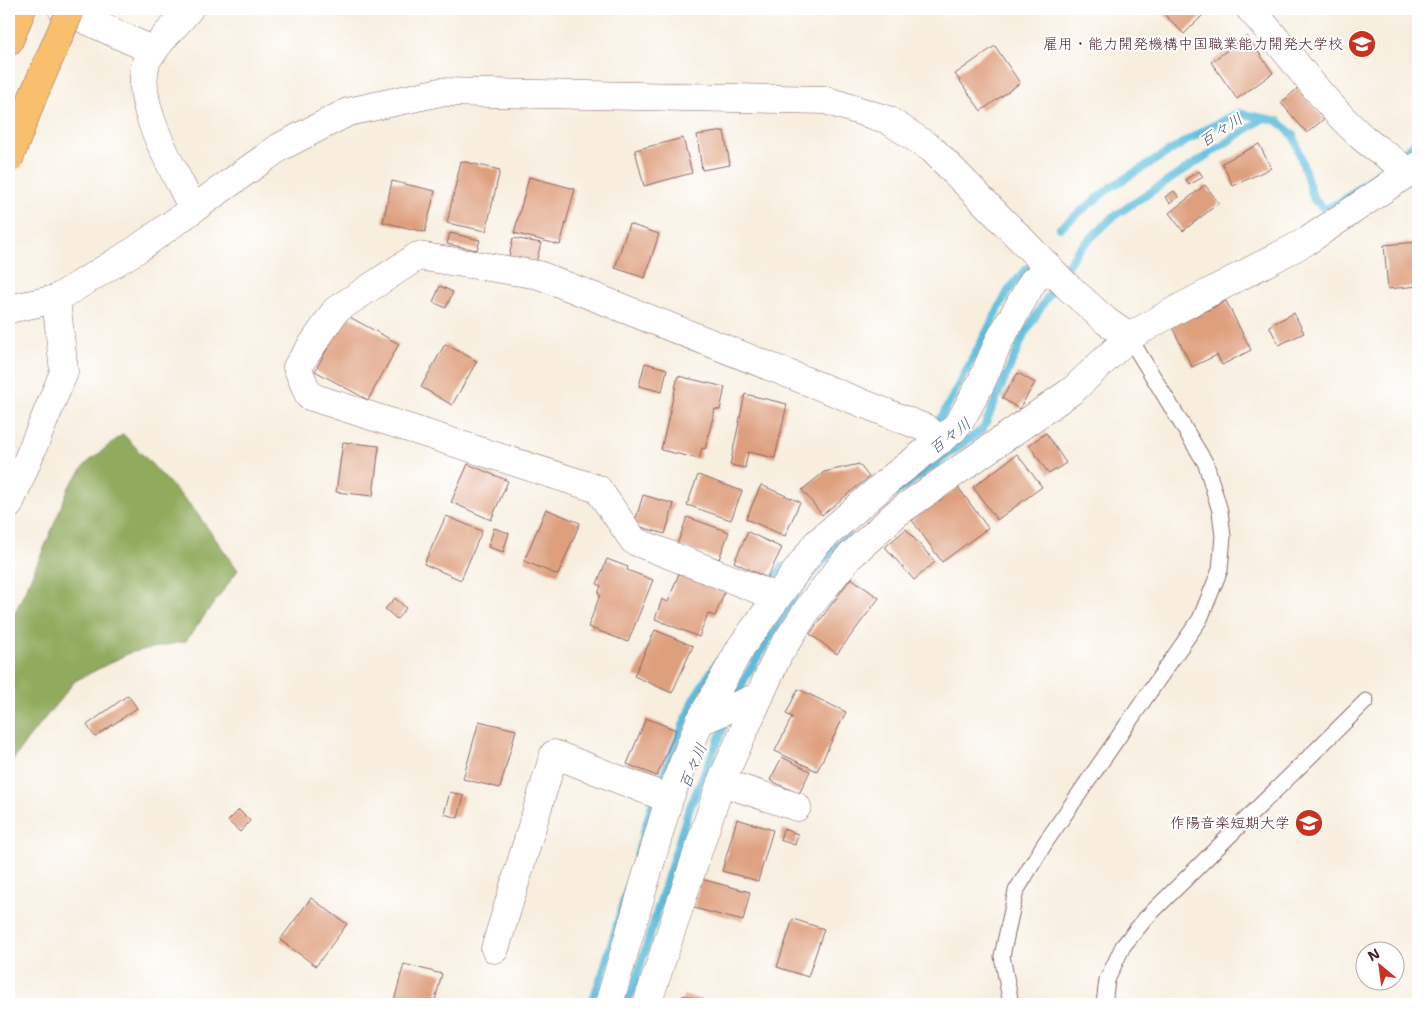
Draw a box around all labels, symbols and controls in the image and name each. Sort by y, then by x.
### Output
school or university icon: 雇用・能力開発機構中国職業能力開発大学校 [1347,29,1377,59]
place label: 雇用・能力開発機構中国職業能力開発大学校 [1043,34,1343,54]
water label: 百々川 [1195,108,1247,152]
water label: 百々川 [925,413,975,459]
water label: 百々川 [674,740,712,792]
school or university icon: 作陽音楽短期大学 [1294,808,1324,838]
place label: 作陽音楽短期大学 [1170,813,1290,833]
north arrow [1354,940,1404,990]
text: N [1364,944,1383,965]

